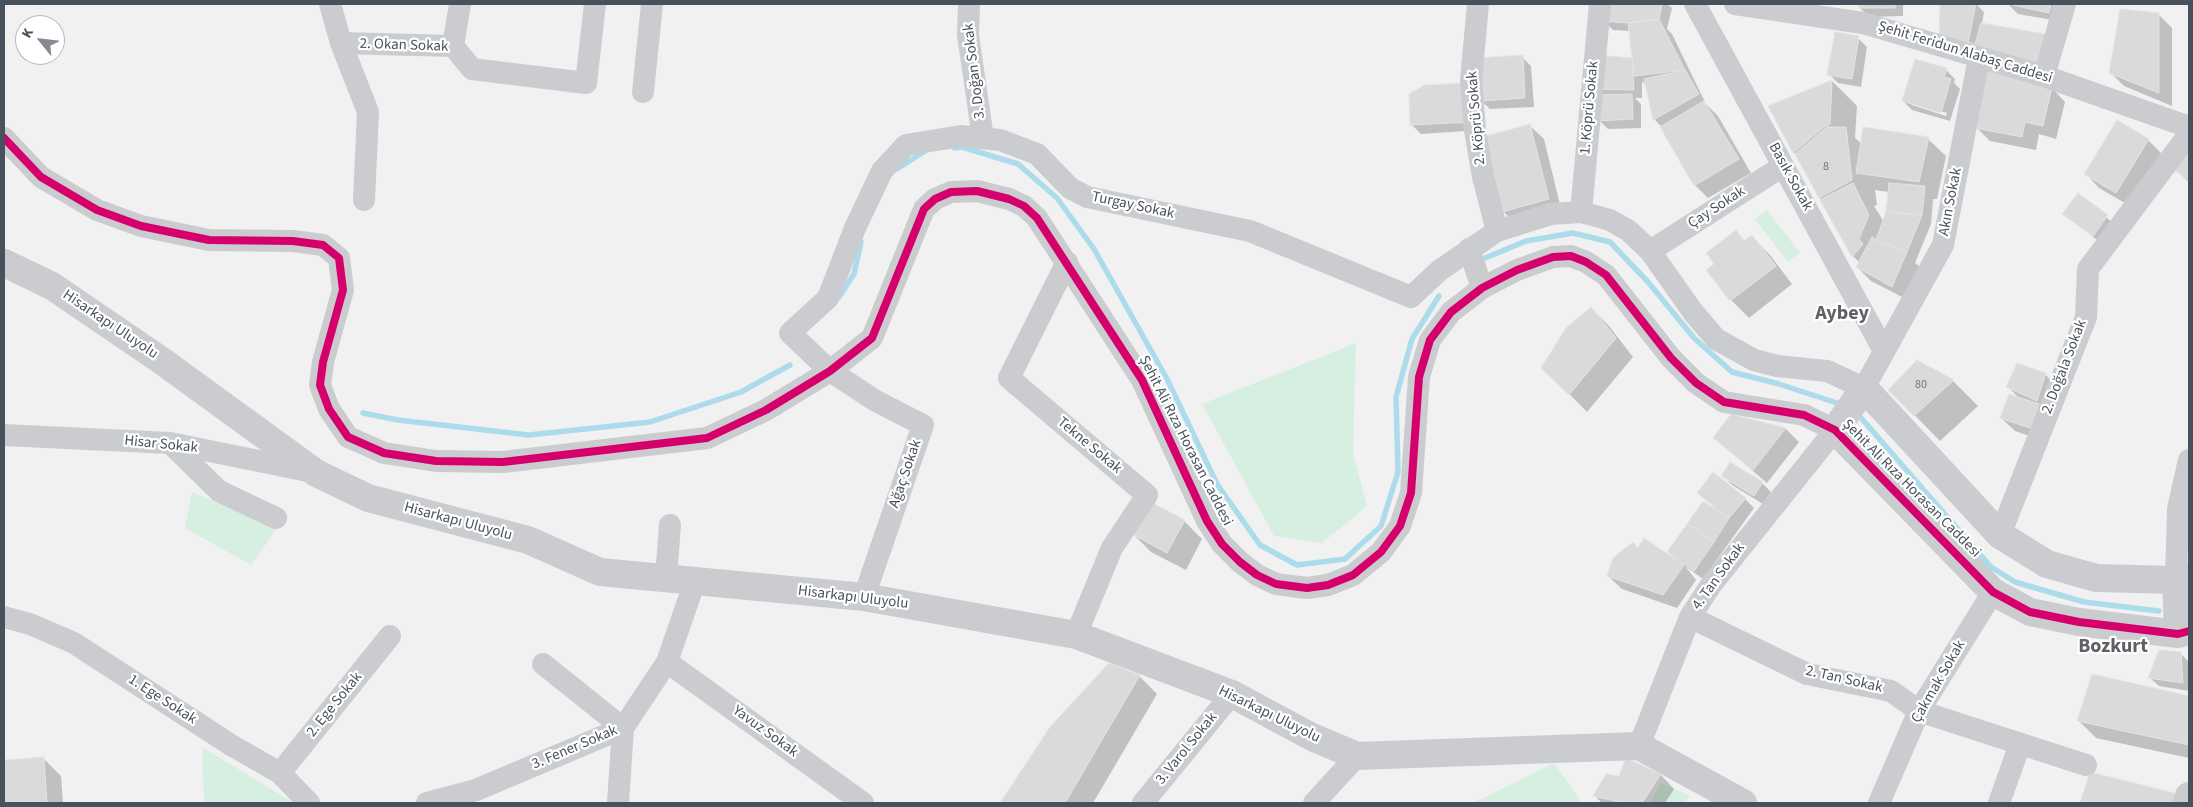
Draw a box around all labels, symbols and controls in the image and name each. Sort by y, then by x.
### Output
north arrow [15,15,65,65]
street label: Şehit Feridun Alabaş Caddesi [1876,18,2054,88]
street label: 3. Doğan Sokak [960,22,990,120]
text: K [17,25,39,42]
street label: 2. Okan Sokak [359,35,449,57]
street label: 1. Köprü Sokak [1577,60,1603,156]
street label: 2. Köprü Sokak [1464,70,1490,166]
street label: Basık Sokak [1764,140,1816,214]
house number: 8 [1823,160,1829,174]
street label: Akın Sokak [1936,166,1966,238]
street label: Çay Sokak [1685,183,1749,233]
street label: Turgay Sokak [1090,188,1176,224]
street label: Hisarkapı Uluyolu [59,286,161,364]
district label: Aybey [1815,303,1869,327]
street label: 2. Doğala Sokak [2039,317,2091,417]
street label: Şehit Ali Rıza Horasan Caddesi [1134,353,1236,529]
house number: 80 [1915,378,1927,392]
street label: Tekne Sokak [1053,414,1125,478]
street label: Şehit Ali Rıza Horasan Caddesi [1838,416,1984,562]
street label: Hisar Sokak [123,432,199,458]
street label: Ağaç Sokak [886,437,926,511]
street label: Hisarkapı Uluyolu [402,499,514,545]
street label: 4. Tan Sokak [1689,540,1749,614]
street label: Hisarkapı Uluyolu [797,582,909,614]
district label: Bozkurt [2078,636,2148,660]
street label: Çakmak Sokak [1908,638,1970,726]
street label: 2. Tan Sokak [1804,662,1884,698]
street label: 2. Ege Sokak [303,669,367,741]
street label: 1. Ege Sokak [124,671,200,729]
street label: Hisarkapı Uluyolu [1215,683,1323,747]
street label: Yavuz Sokak [729,702,801,762]
street label: 3. Varol Sokak [1152,709,1222,789]
street label: 3. Fener Sokak [530,722,620,774]

